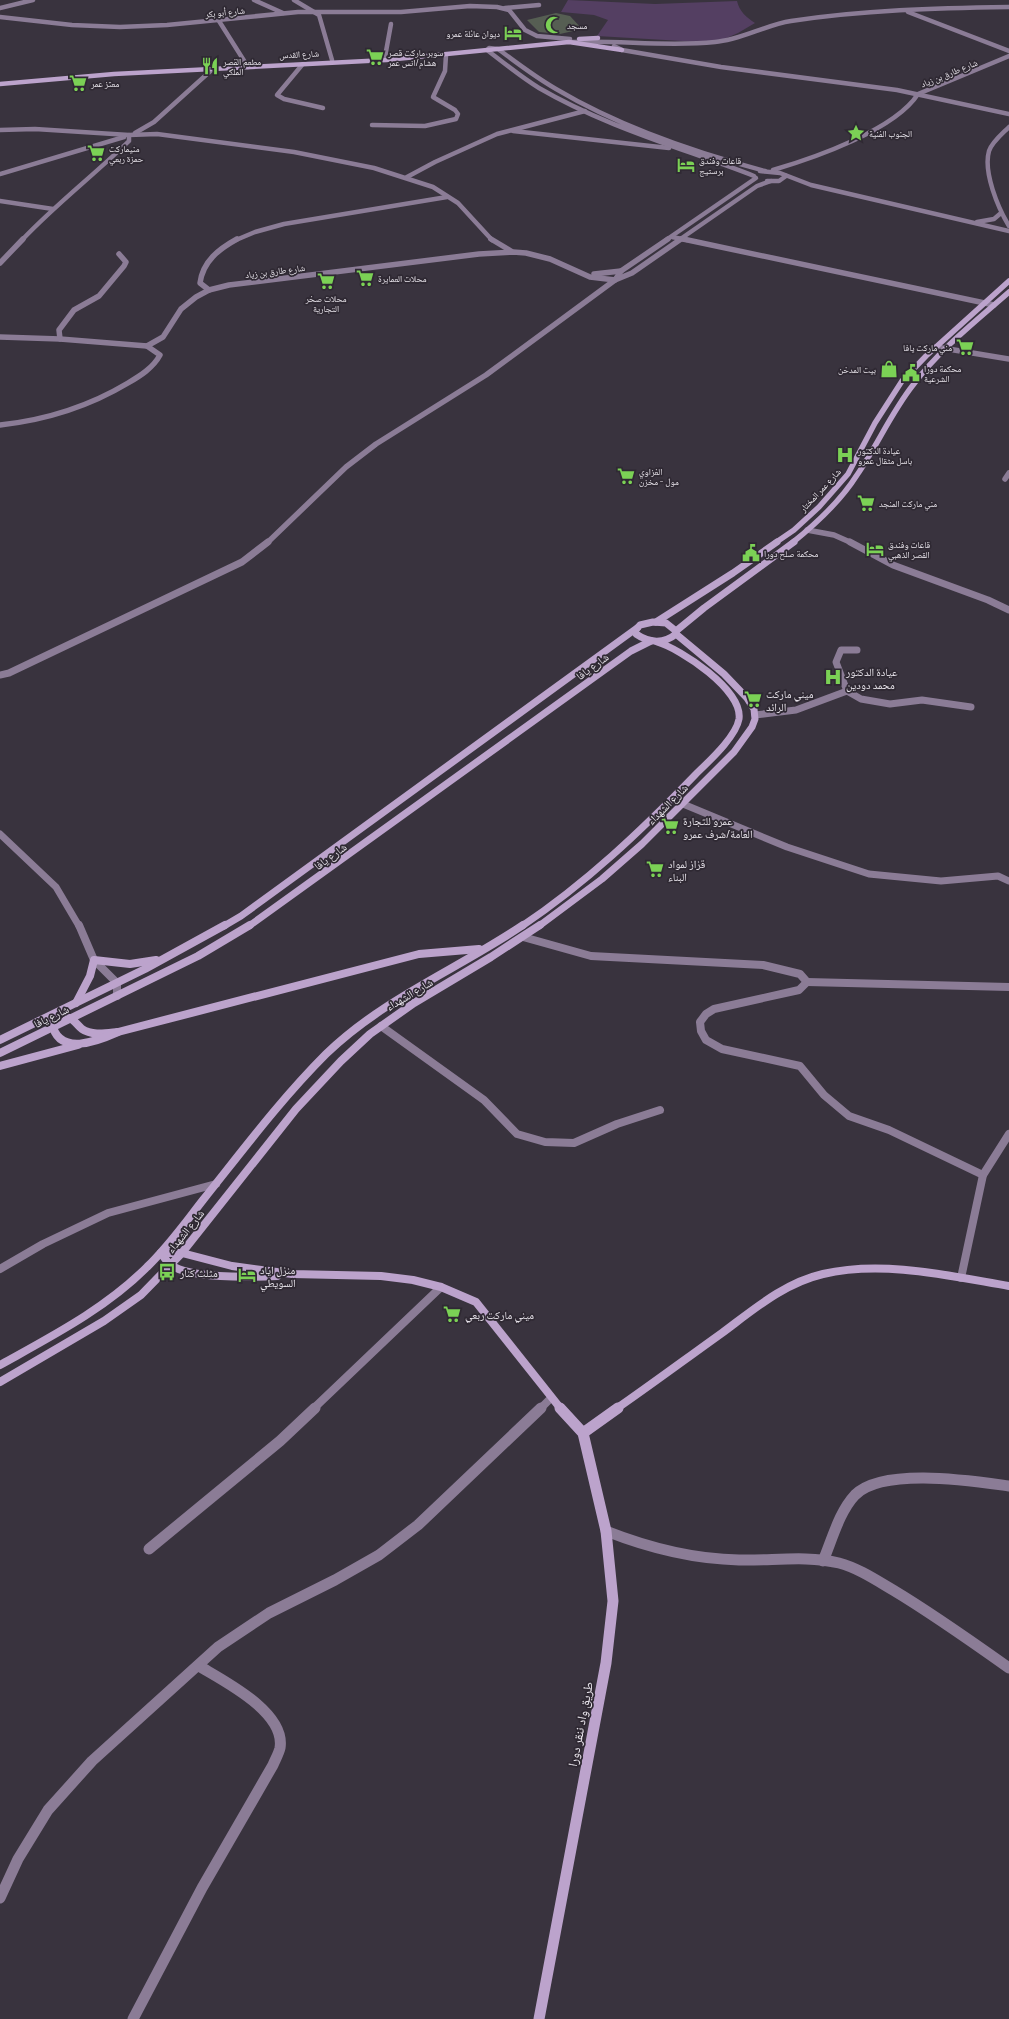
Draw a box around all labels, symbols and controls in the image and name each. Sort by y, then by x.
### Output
street label: شارع أبو بكر [204,4,246,21]
mosque icon: مسجد [544,15,564,35]
place label: مسجد [567,20,587,31]
hotel icon: ديوان عائلة عمرو [503,23,523,43]
place label: ديوان عائلة عمرو [446,28,500,39]
street label: شارع القدس [279,47,319,62]
supermarket icon: سوبر ماركت قصر هشام/انس عمر [365,47,385,67]
place label: سوبر ماركت قصر هشام/انس عمر [387,47,443,70]
restaurant icon: مطعم القصر الملكي [200,56,220,76]
place label: مطعم القصر الملكي [222,56,261,79]
street label: شارع طارق بن زياد [919,57,979,90]
supermarket icon: معتز عمر [68,73,88,93]
place label: معتز عمر [90,78,119,89]
place icon: الجنوب الفنية [846,123,866,143]
place label: الجنوب الفنية [869,128,912,139]
supermarket icon: منيماركت حمزة ربعي [86,143,106,163]
place label: منيماركت حمزة ربعي [109,143,144,166]
hotel icon: قاعات وفندق برستيج [676,155,696,175]
place label: قاعات وفندق برستيج [699,155,742,177]
street label: شارع طارق بن زياد [244,262,306,281]
supermarket icon: محلات العمايرة [355,268,375,288]
supermarket icon: محلات صخر التجارية [316,271,336,291]
place label: محلات العمايرة [378,273,427,284]
place label: محلات صخر التجارية [304,293,347,314]
supermarket icon: مني ماركت يافا [955,337,975,357]
place label: مني ماركت يافا [903,342,952,355]
shop icon: بيت المدخن [879,359,899,379]
public building icon: محكمة دورا الشرعية [901,363,921,383]
place label: محكمة دورا الشرعية [924,363,961,384]
place label: بيت المدخن [838,364,877,375]
hospital icon: عيادة الدكتور باسل مثقال عمرو [835,445,855,465]
place label: عيادة الدكتور باسل مثقال عمرو [857,445,913,466]
supermarket icon: الغزاوي مول - مخزن [616,466,636,486]
place label: الغزاوي مول - مخزن [639,466,679,487]
street label: شارع عمر المختار [796,466,844,515]
supermarket icon: مني ماركت المنجد [856,493,876,513]
place label: مني ماركت المنجد [879,498,937,511]
hotel icon: قاعات وفندق القصر الذهبي [865,539,885,559]
place label: قاعات وفندق القصر الذهبي [888,539,931,562]
public building icon: محكمة صلح دورا [741,543,761,563]
place label: محكمة صلح دورا [764,548,818,560]
street label: شارع يافا [573,650,611,683]
place label: عيادة الدكتور محمد دودين [845,665,898,692]
hospital icon: عيادة الدكتور محمد دودين [823,667,843,687]
place label: ميني ماركت الرائد [766,687,814,713]
supermarket icon: ميني ماركت الرائد [743,689,763,709]
street label: شارع الشهداء [644,781,691,828]
place label: عمرو للتجارة العامة/شرف عمرو [683,814,753,840]
supermarket icon: عمرو للتجارة العامة/شرف عمرو [660,816,680,836]
street label: شارع يافا [311,840,349,873]
place label: قزاز لمواد البناء [668,857,706,883]
supermarket icon: قزاز لمواد البناء [645,859,665,879]
street label: شارع الشهداء [383,975,435,1014]
street label: شارع يافا [31,1002,71,1031]
street label: شارع الشهداء [164,1207,207,1256]
bus stop icon: مثلث كنار [157,1262,177,1282]
place label: منزل اياد السويطي [260,1263,296,1291]
hotel icon: منزل اياد السويطي [237,1265,257,1285]
place label: مثلث كنار [179,1266,218,1279]
supermarket icon: ميني ماركت ربعي [442,1304,462,1324]
place label: ميني ماركت ربعي [465,1308,534,1323]
street label: طريق واد ننقر دورا [564,1680,597,1768]

